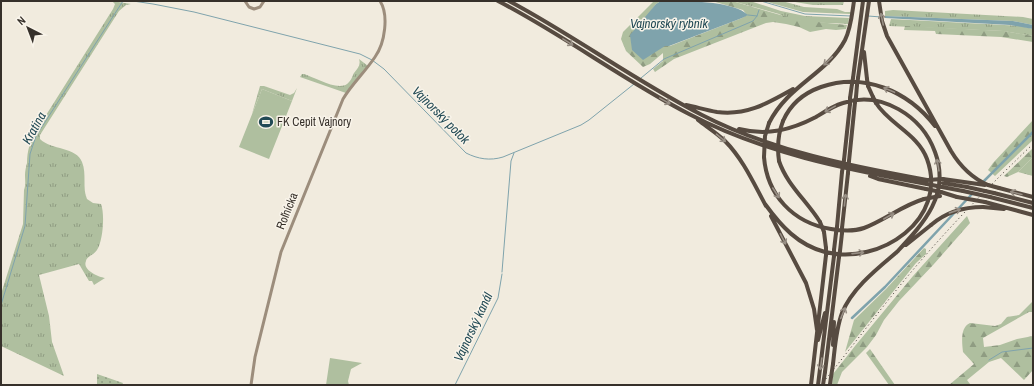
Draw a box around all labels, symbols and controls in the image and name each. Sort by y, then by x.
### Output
north arrow [8,8,48,48]
one-way arrow [878,12,886,25]
text: N [14,13,28,28]
water label: Vajnorský rybník [630,15,709,32]
one-way arrow [562,38,573,46]
one-way arrow [823,57,833,66]
water label: Vajnorský potok [409,83,474,148]
one-way arrow [884,86,896,93]
one-way arrow [659,98,671,105]
one-way arrow [824,106,836,113]
water label: Kratina [18,109,50,147]
sports icon: FK Cepit Vajnory [258,114,274,130]
place label: FK Cepit Vajnory [277,114,351,130]
one-way arrow [715,133,726,142]
one-way arrow [934,159,942,172]
one-way arrow [772,188,780,199]
one-way arrow [1010,188,1023,196]
street label: Roľnícka [272,190,302,232]
one-way arrow [841,194,849,207]
one-way arrow [948,207,961,214]
one-way arrow [883,211,895,219]
one-way arrow [779,232,787,244]
one-way arrow [851,249,864,257]
water label: Vajnorský kanál [450,289,497,364]
one-way arrow [840,307,848,319]
one-way arrow [817,357,825,370]

